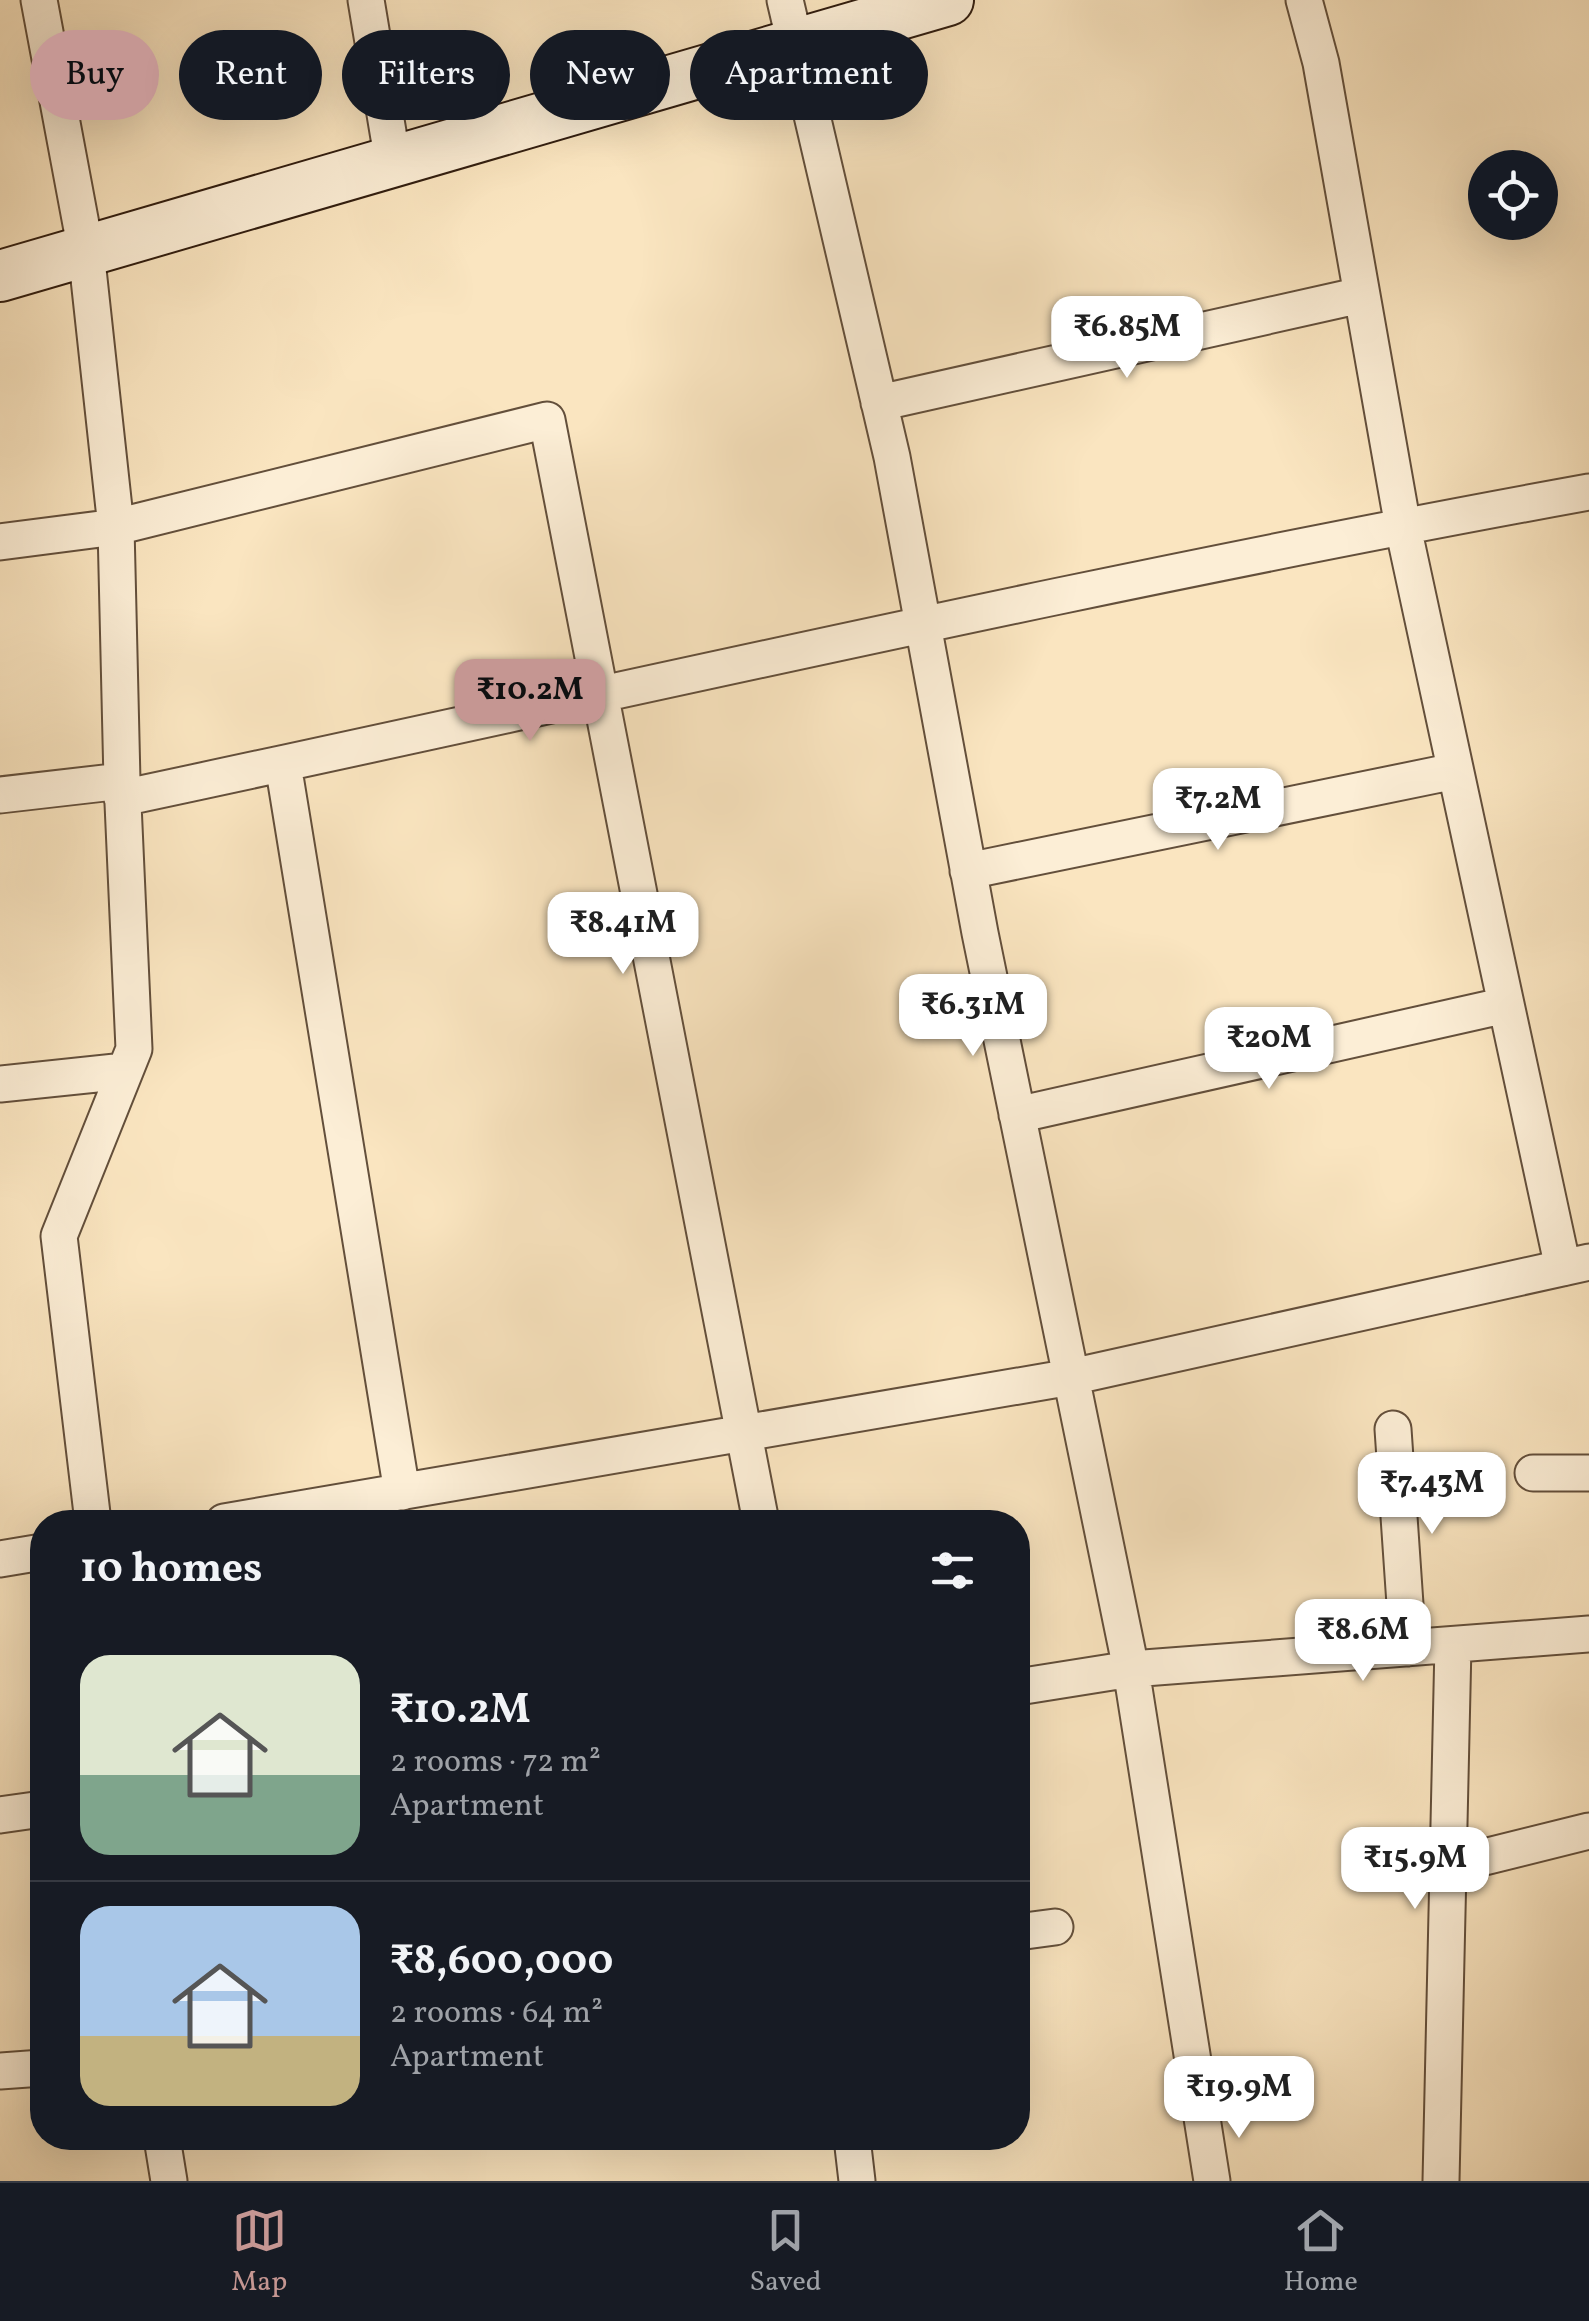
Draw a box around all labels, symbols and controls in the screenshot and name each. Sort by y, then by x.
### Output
chip: Buy [30,30,159,120]
chip: Rent [179,30,322,120]
chip: Filters [342,30,510,120]
chip: New [530,30,670,120]
chip: Apartment [690,30,928,120]
map controls [1468,150,1558,240]
button: locate [1468,150,1558,240]
pin: ₹6.85M [1046,296,1208,381]
text: ₹6.85M [1073,306,1181,350]
pin: ₹10.2M [449,659,611,744]
text: ₹10.2M [477,669,583,713]
pin: ₹7.2M [1148,768,1288,853]
text: ₹7.2M [1175,778,1261,822]
pin: ₹8.41M [542,892,704,977]
text: ₹8.41M [570,902,676,946]
pin: ₹6.31M [892,974,1054,1059]
text: ₹6.31M [921,984,1025,1028]
pin: ₹20M [1210,1007,1328,1092]
text: ₹20M [1227,1017,1311,1061]
pin: ₹7.43M [1351,1452,1513,1537]
text: ₹7.43M [1380,1462,1484,1506]
text: 10 homes [80,1541,263,1600]
icon: filters [925,1543,980,1598]
pin: ₹8.6M [1293,1599,1433,1684]
text: ₹8.6M [1317,1609,1409,1653]
text: ₹10.2M [390,1682,530,1741]
icon: home [160,1695,280,1815]
text: 2 rooms · 72 m² [390,1741,601,1785]
text: Apartment [390,1785,544,1829]
pin: ₹15.9M [1334,1827,1496,1912]
text: ₹15.9M [1363,1837,1467,1881]
text: ₹8,600,000 [390,1933,613,1992]
icon: home [160,1946,280,2066]
text: 2 rooms · 64 m² [390,1992,603,2036]
text: Apartment [390,2036,544,2080]
pin: ₹19.9M [1158,2056,1320,2141]
text: ₹19.9M [1186,2066,1292,2110]
tab: Map [231,2203,287,2302]
tab: Saved [749,2203,822,2302]
tab: Home [1284,2203,1358,2302]

